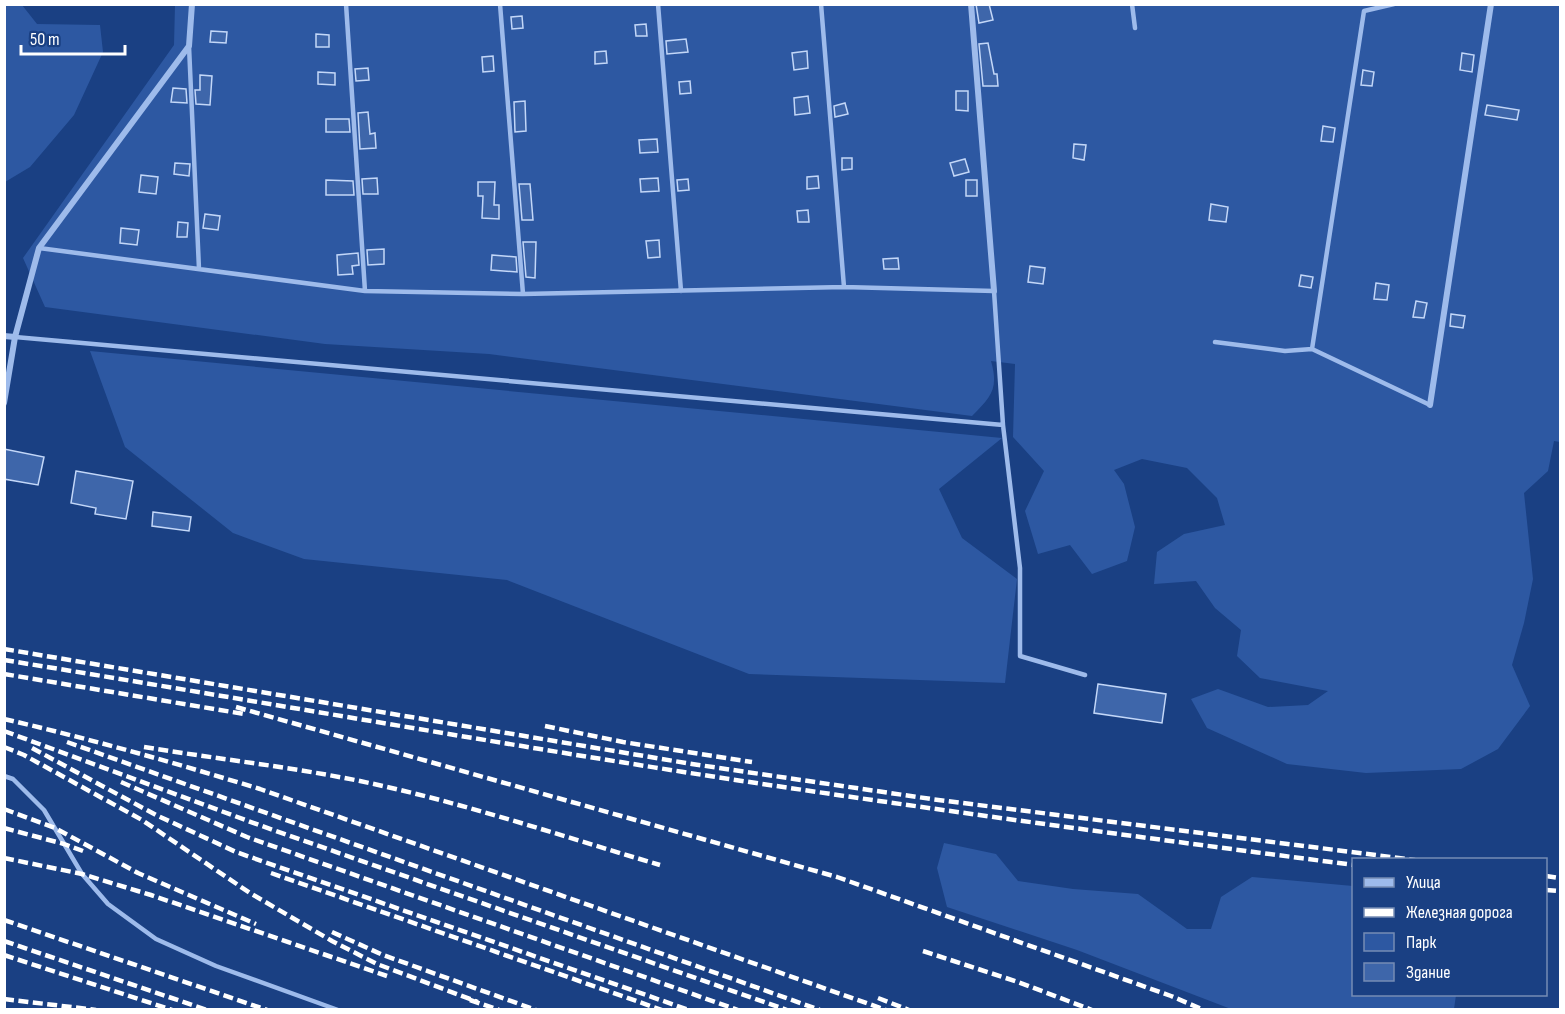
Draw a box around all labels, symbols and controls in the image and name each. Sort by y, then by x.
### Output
scale bar [21,18,124,56]
text: 50 m [30,29,60,50]
legend [1352,858,1547,996]
text: Улица [1406,872,1441,893]
text: Железная дорога [1406,902,1513,923]
text: Парк [1406,932,1437,953]
text: Здание [1406,962,1451,983]

